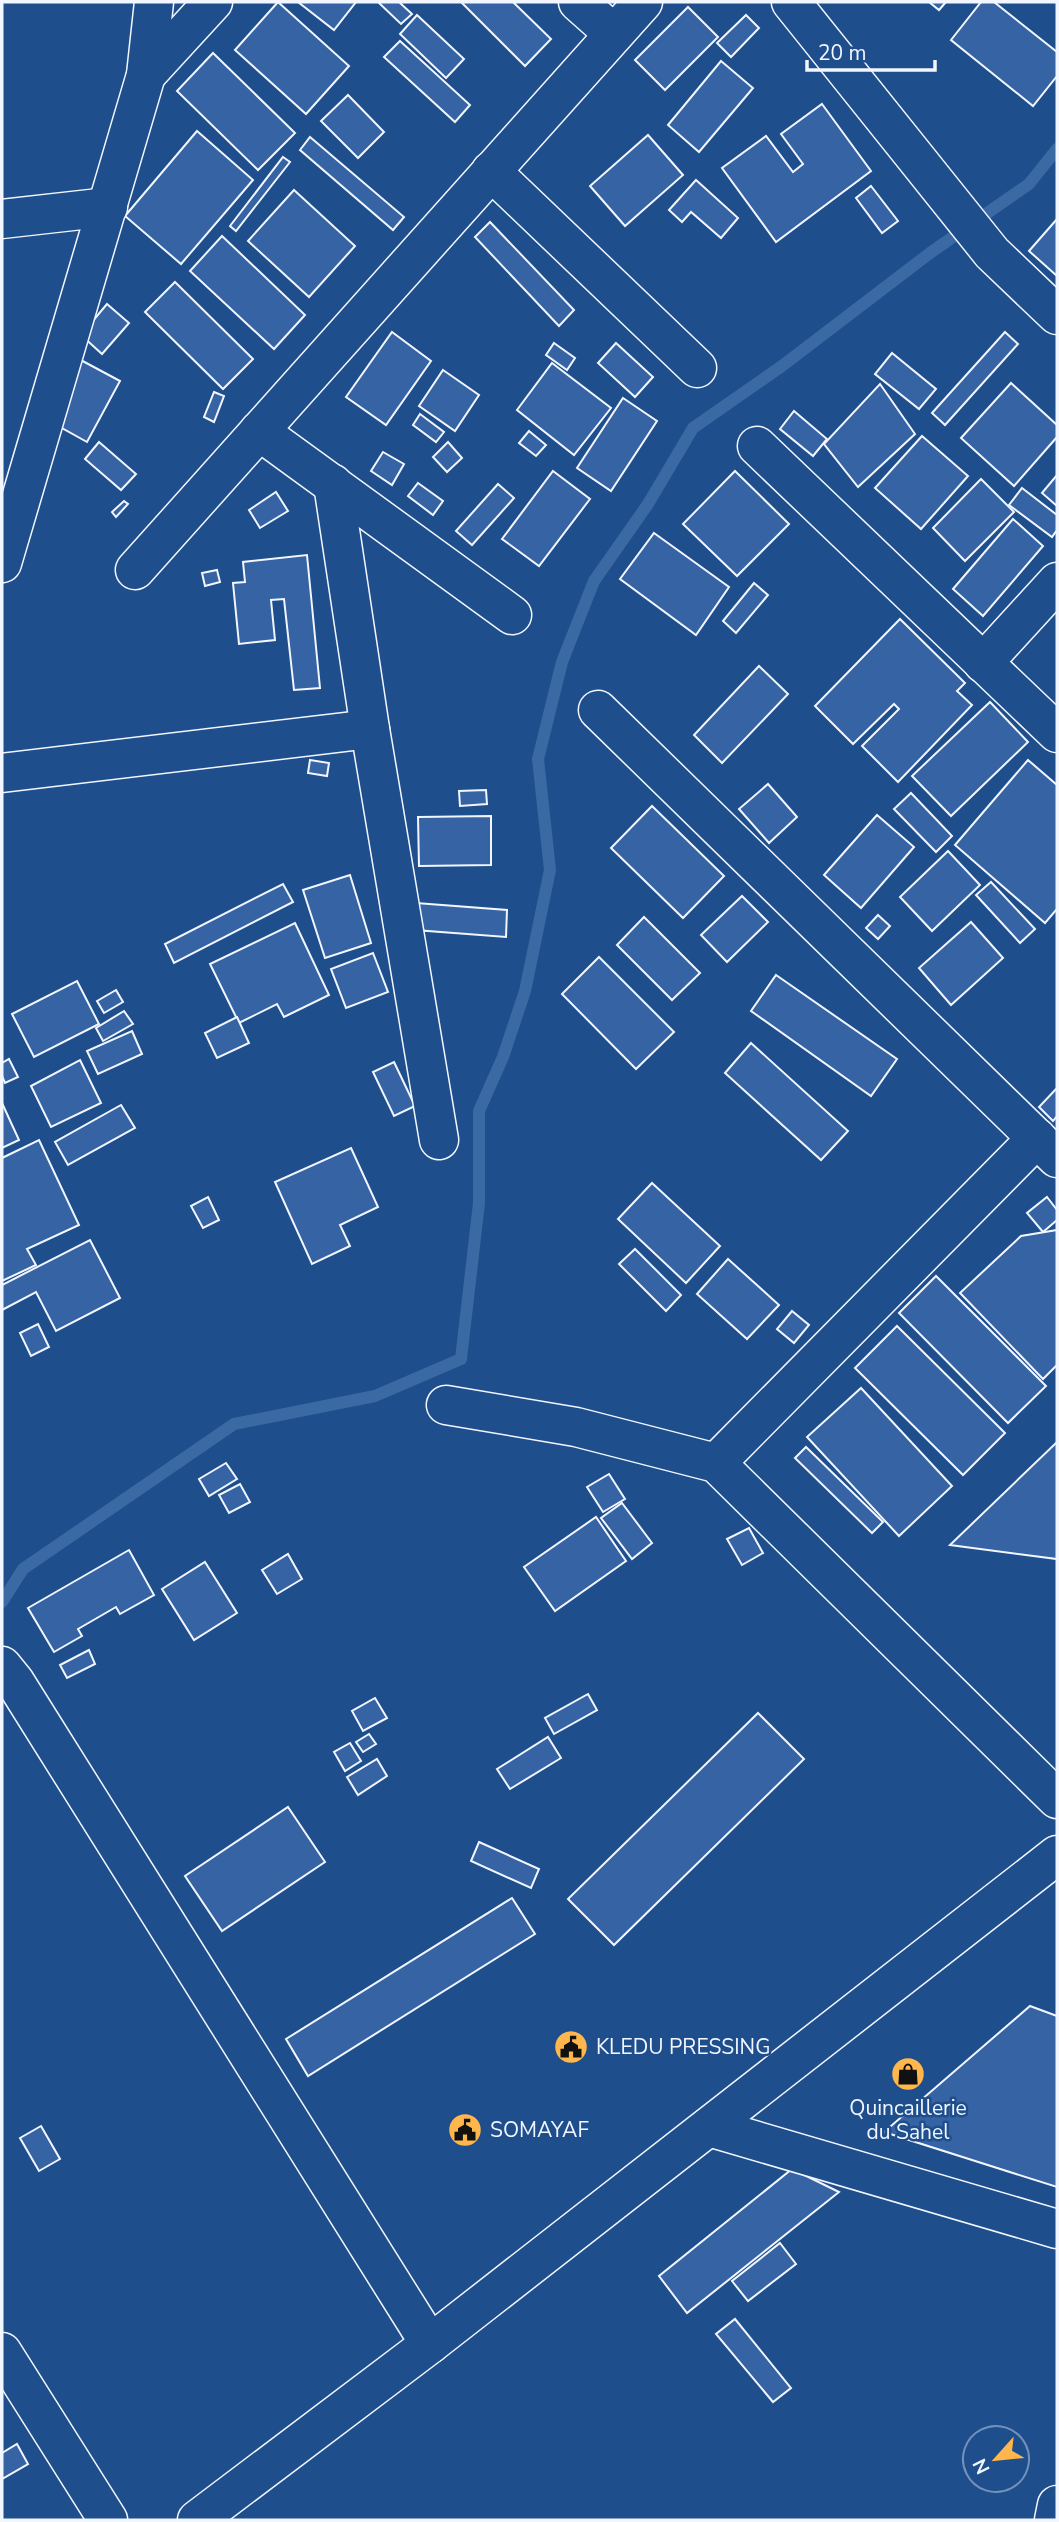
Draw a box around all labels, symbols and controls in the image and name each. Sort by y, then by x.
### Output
scale bar [807,28,935,72]
text: 20 m [818,39,867,67]
public building icon: KLEDU PRESSING [552,2028,590,2066]
place label: KLEDU PRESSING [596,2033,770,2061]
shop icon: Quincaillerie du Sahel [889,2055,927,2093]
place label: Quincaillerie du Sahel [849,2094,967,2146]
public building icon: SOMAYAF [446,2111,484,2149]
place label: SOMAYAF [490,2116,589,2144]
north arrow [961,2424,1031,2494]
text: N [967,2454,997,2479]

